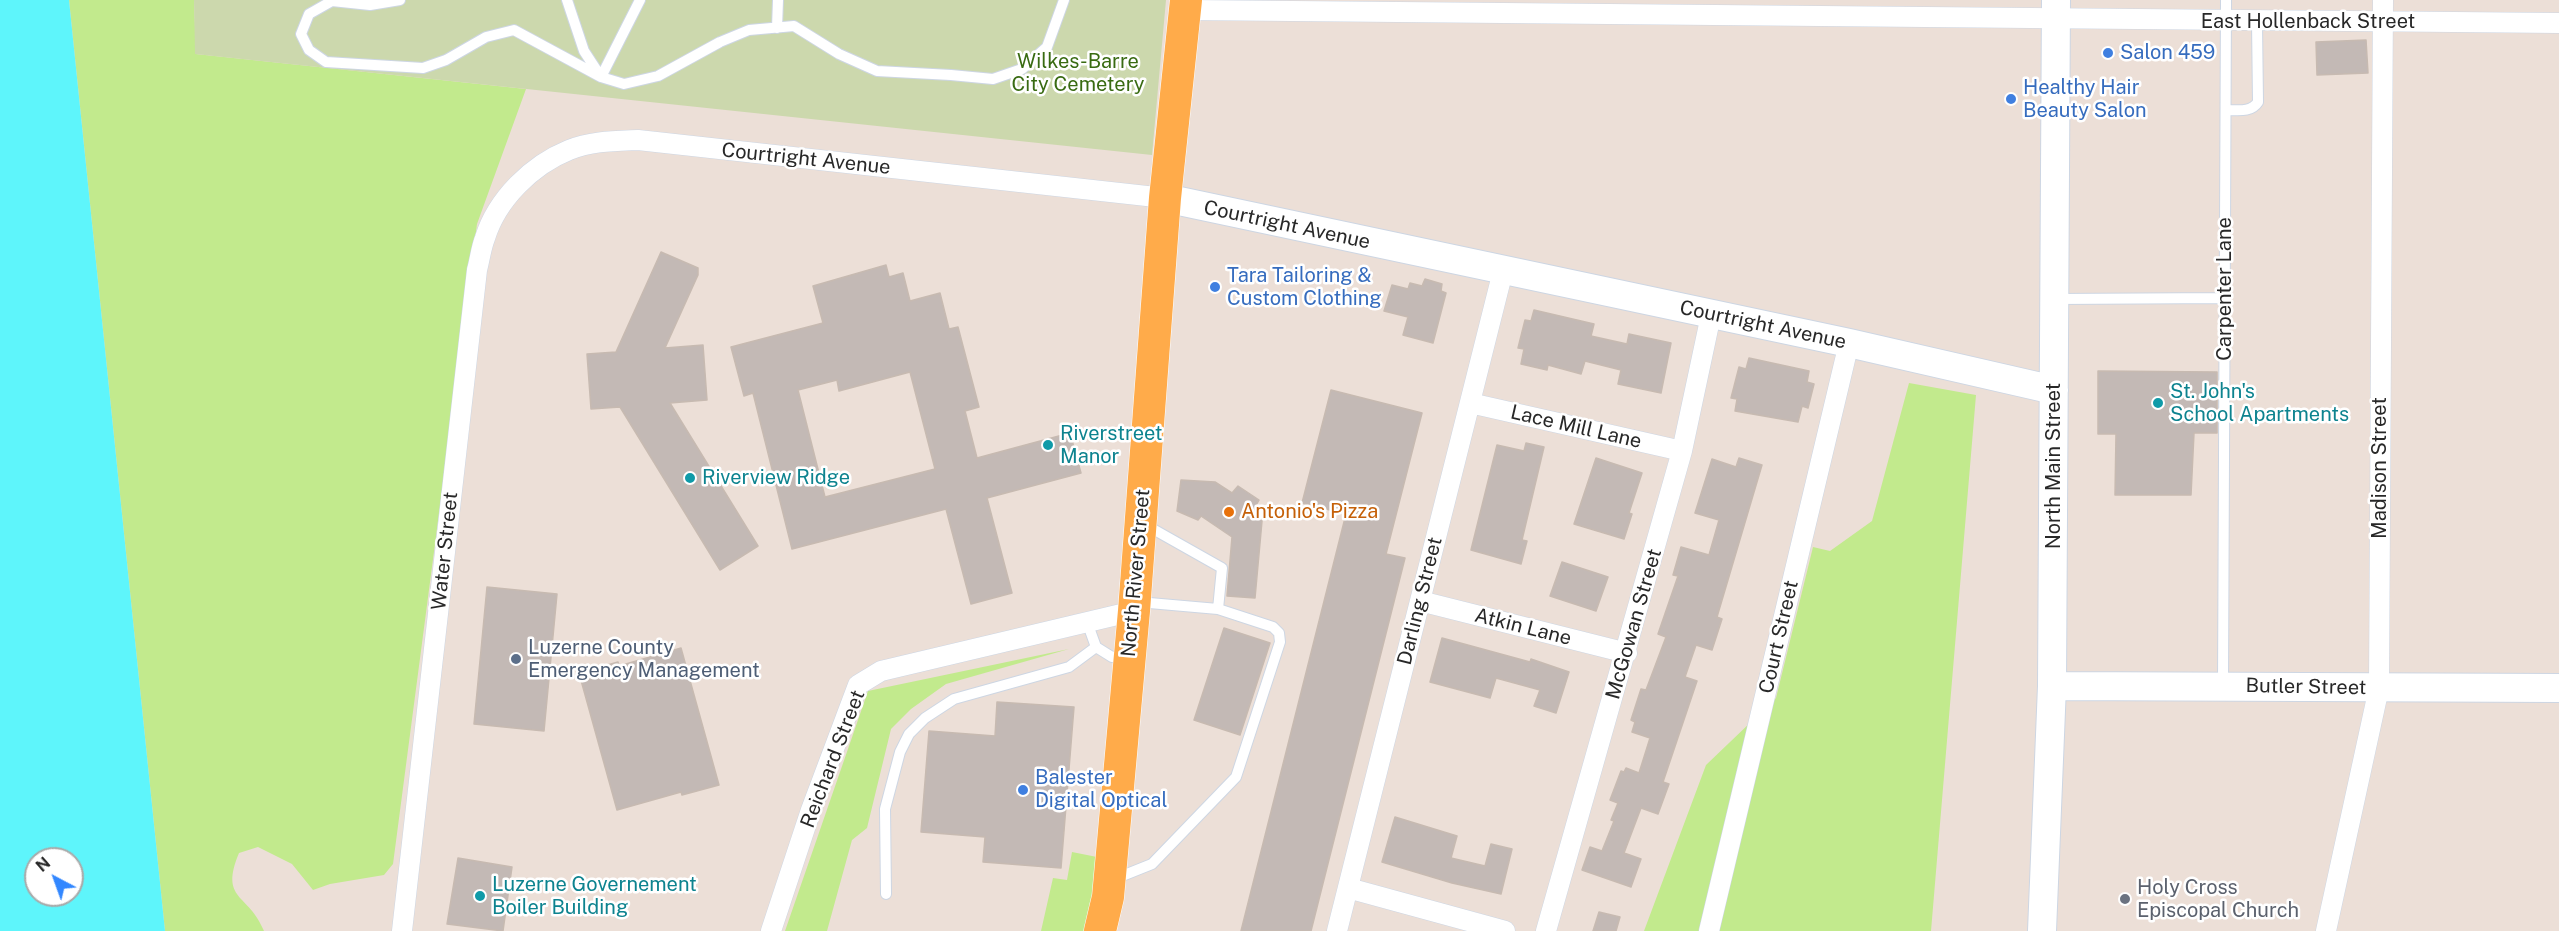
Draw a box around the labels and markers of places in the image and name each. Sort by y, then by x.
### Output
place label: Salon 459 [2120,41,2215,65]
marker: Salon 459 [2101,46,2115,60]
place label: Healthy Hair Beauty Salon [2023,76,2146,123]
marker: Healthy Hair Beauty Salon [2004,92,2018,106]
place label: Tara Tailoring & Custom Clothing [1227,264,1382,311]
marker: Tara Tailoring & Custom Clothing [1208,280,1222,294]
place label: St. John's School Apartments [2170,380,2349,427]
marker: St. John's School Apartments [2151,396,2165,410]
place label: Riverstreet Manor [1060,422,1163,469]
marker: Riverstreet Manor [1041,438,1055,452]
place label: Riverview Ridge [702,466,850,490]
marker: Riverview Ridge [683,471,697,485]
place label: Antonio's Pizza [1241,500,1378,524]
marker: Antonio's Pizza [1222,505,1236,519]
place label: Luzerne County Emergency Management [528,636,760,683]
marker: Luzerne County Emergency Management [509,652,523,666]
place label: Balester Digital Optical [1035,766,1167,813]
marker: Balester Digital Optical [1016,783,1030,797]
place label: Luzerne Governement Boiler Building [492,873,697,920]
place label: Holy Cross Episcopal Church [2137,876,2299,923]
marker: Luzerne Governement Boiler Building [473,889,487,903]
marker: Holy Cross Episcopal Church [2118,892,2132,906]

